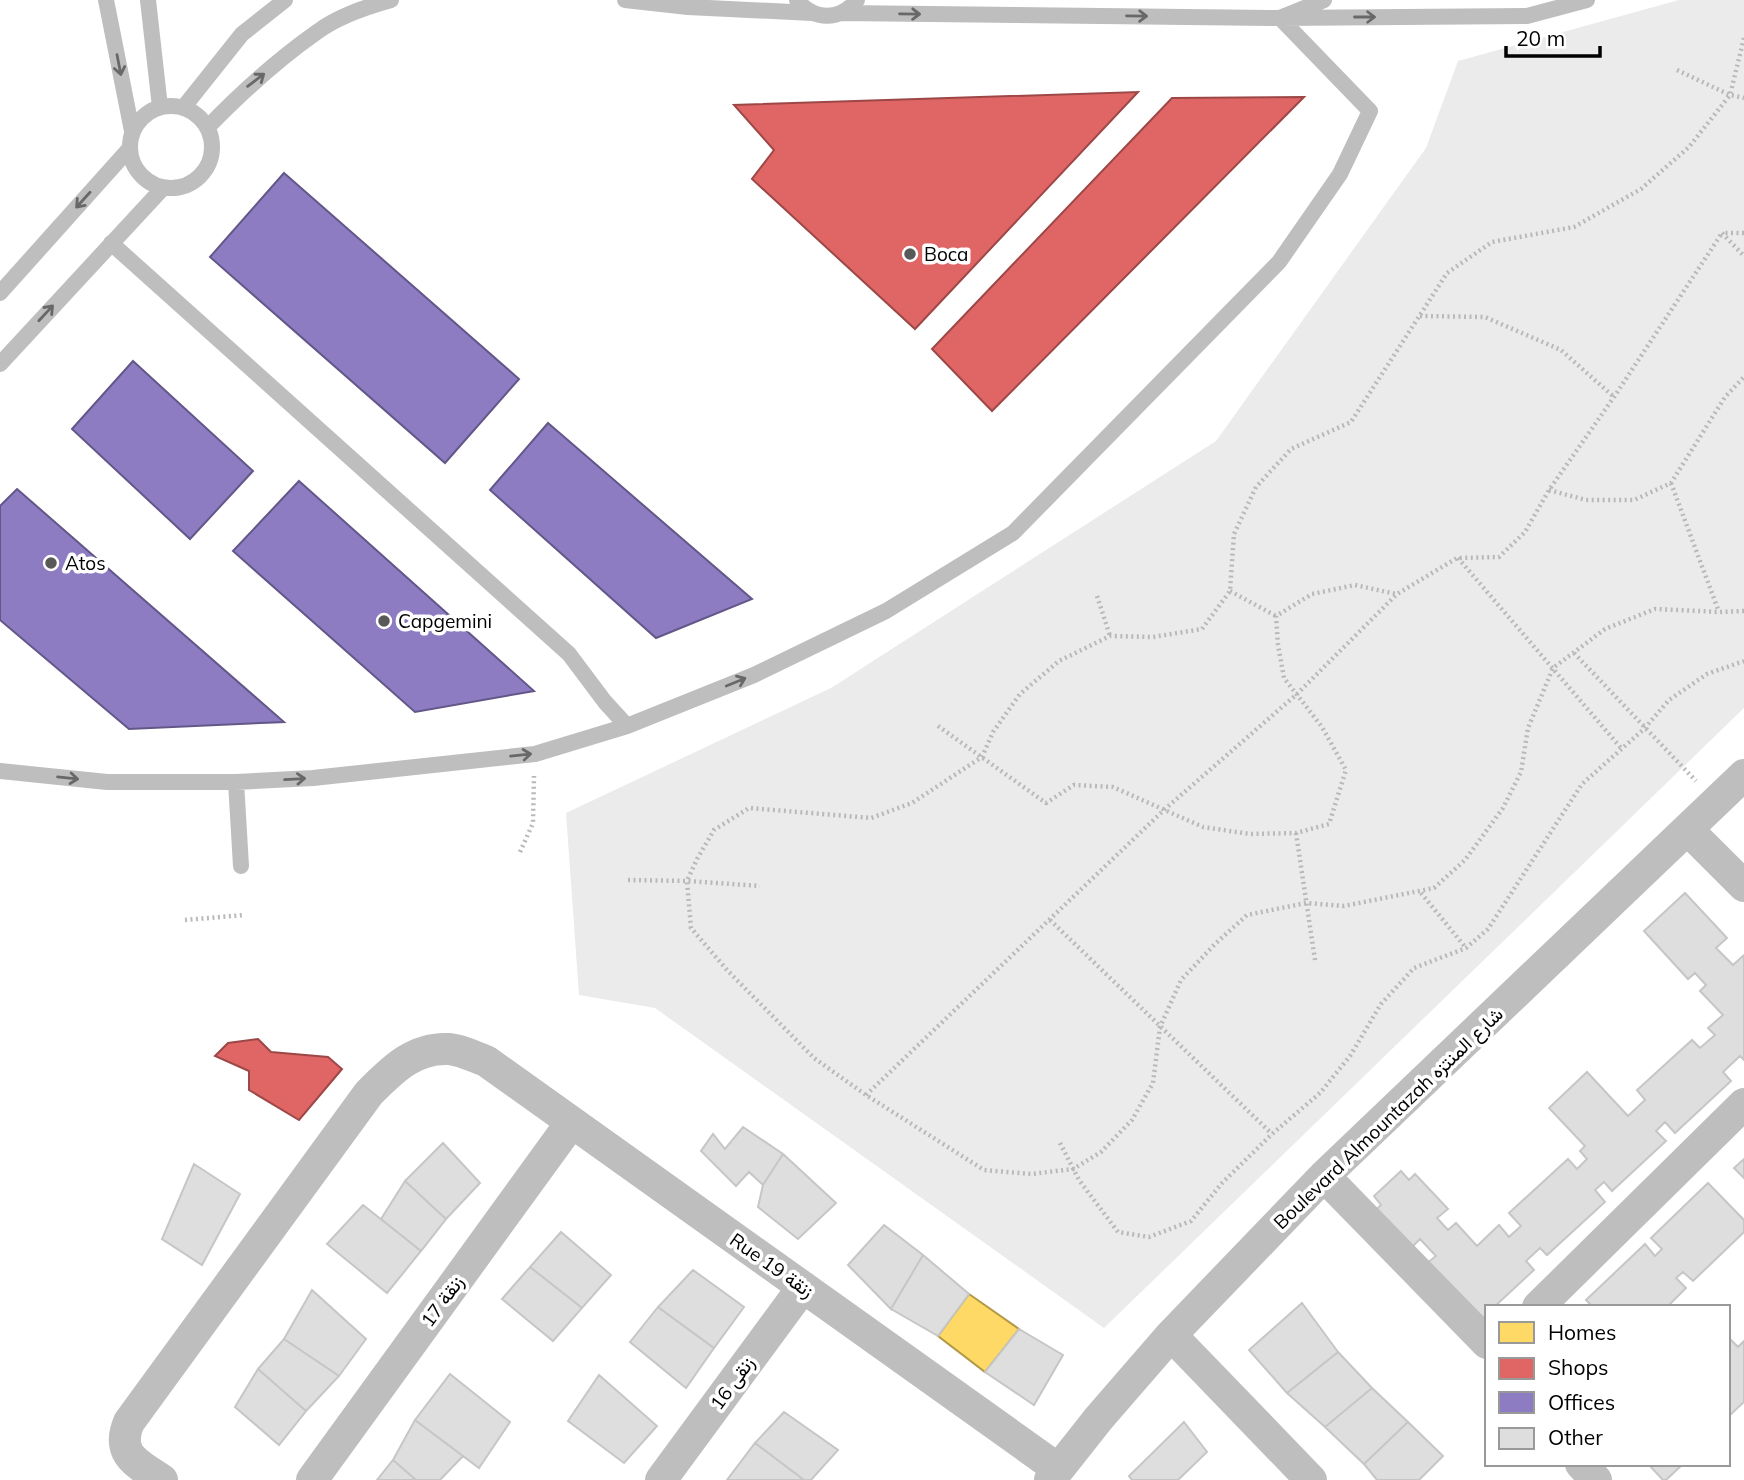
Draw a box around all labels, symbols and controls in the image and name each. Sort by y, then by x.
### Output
one-way arrow [898,7,921,21]
one-way arrow [1125,9,1148,23]
one-way arrow [1353,10,1376,24]
scale bar [1506,14,1600,58]
text: 20 m [1516,25,1565,51]
one-way arrow [113,53,127,76]
one-way arrow [247,73,265,88]
one-way arrow [75,191,92,208]
place label: Boca [924,242,969,266]
marker: Boca [902,246,918,262]
one-way arrow [38,305,55,322]
place label: Atos [65,551,106,575]
marker: Atos [43,555,59,571]
place label: Capgemini [398,609,492,633]
marker: Capgemini [376,613,392,629]
one-way arrow [725,675,747,688]
one-way arrow [510,748,532,761]
one-way arrow [56,772,79,785]
one-way arrow [283,772,306,785]
street label: Boulevard Almountazah شارع المنتزه [1268,1002,1508,1235]
street label: Rue 19 زنقة [725,1227,819,1303]
street label: زنقة 17 [415,1271,469,1331]
legend [1485,1305,1730,1466]
text: Homes [1548,1319,1616,1345]
street label: زنقى 16 [705,1352,759,1414]
text: Shops [1548,1354,1608,1380]
text: Offices [1548,1389,1615,1415]
text: Other [1548,1424,1603,1450]

